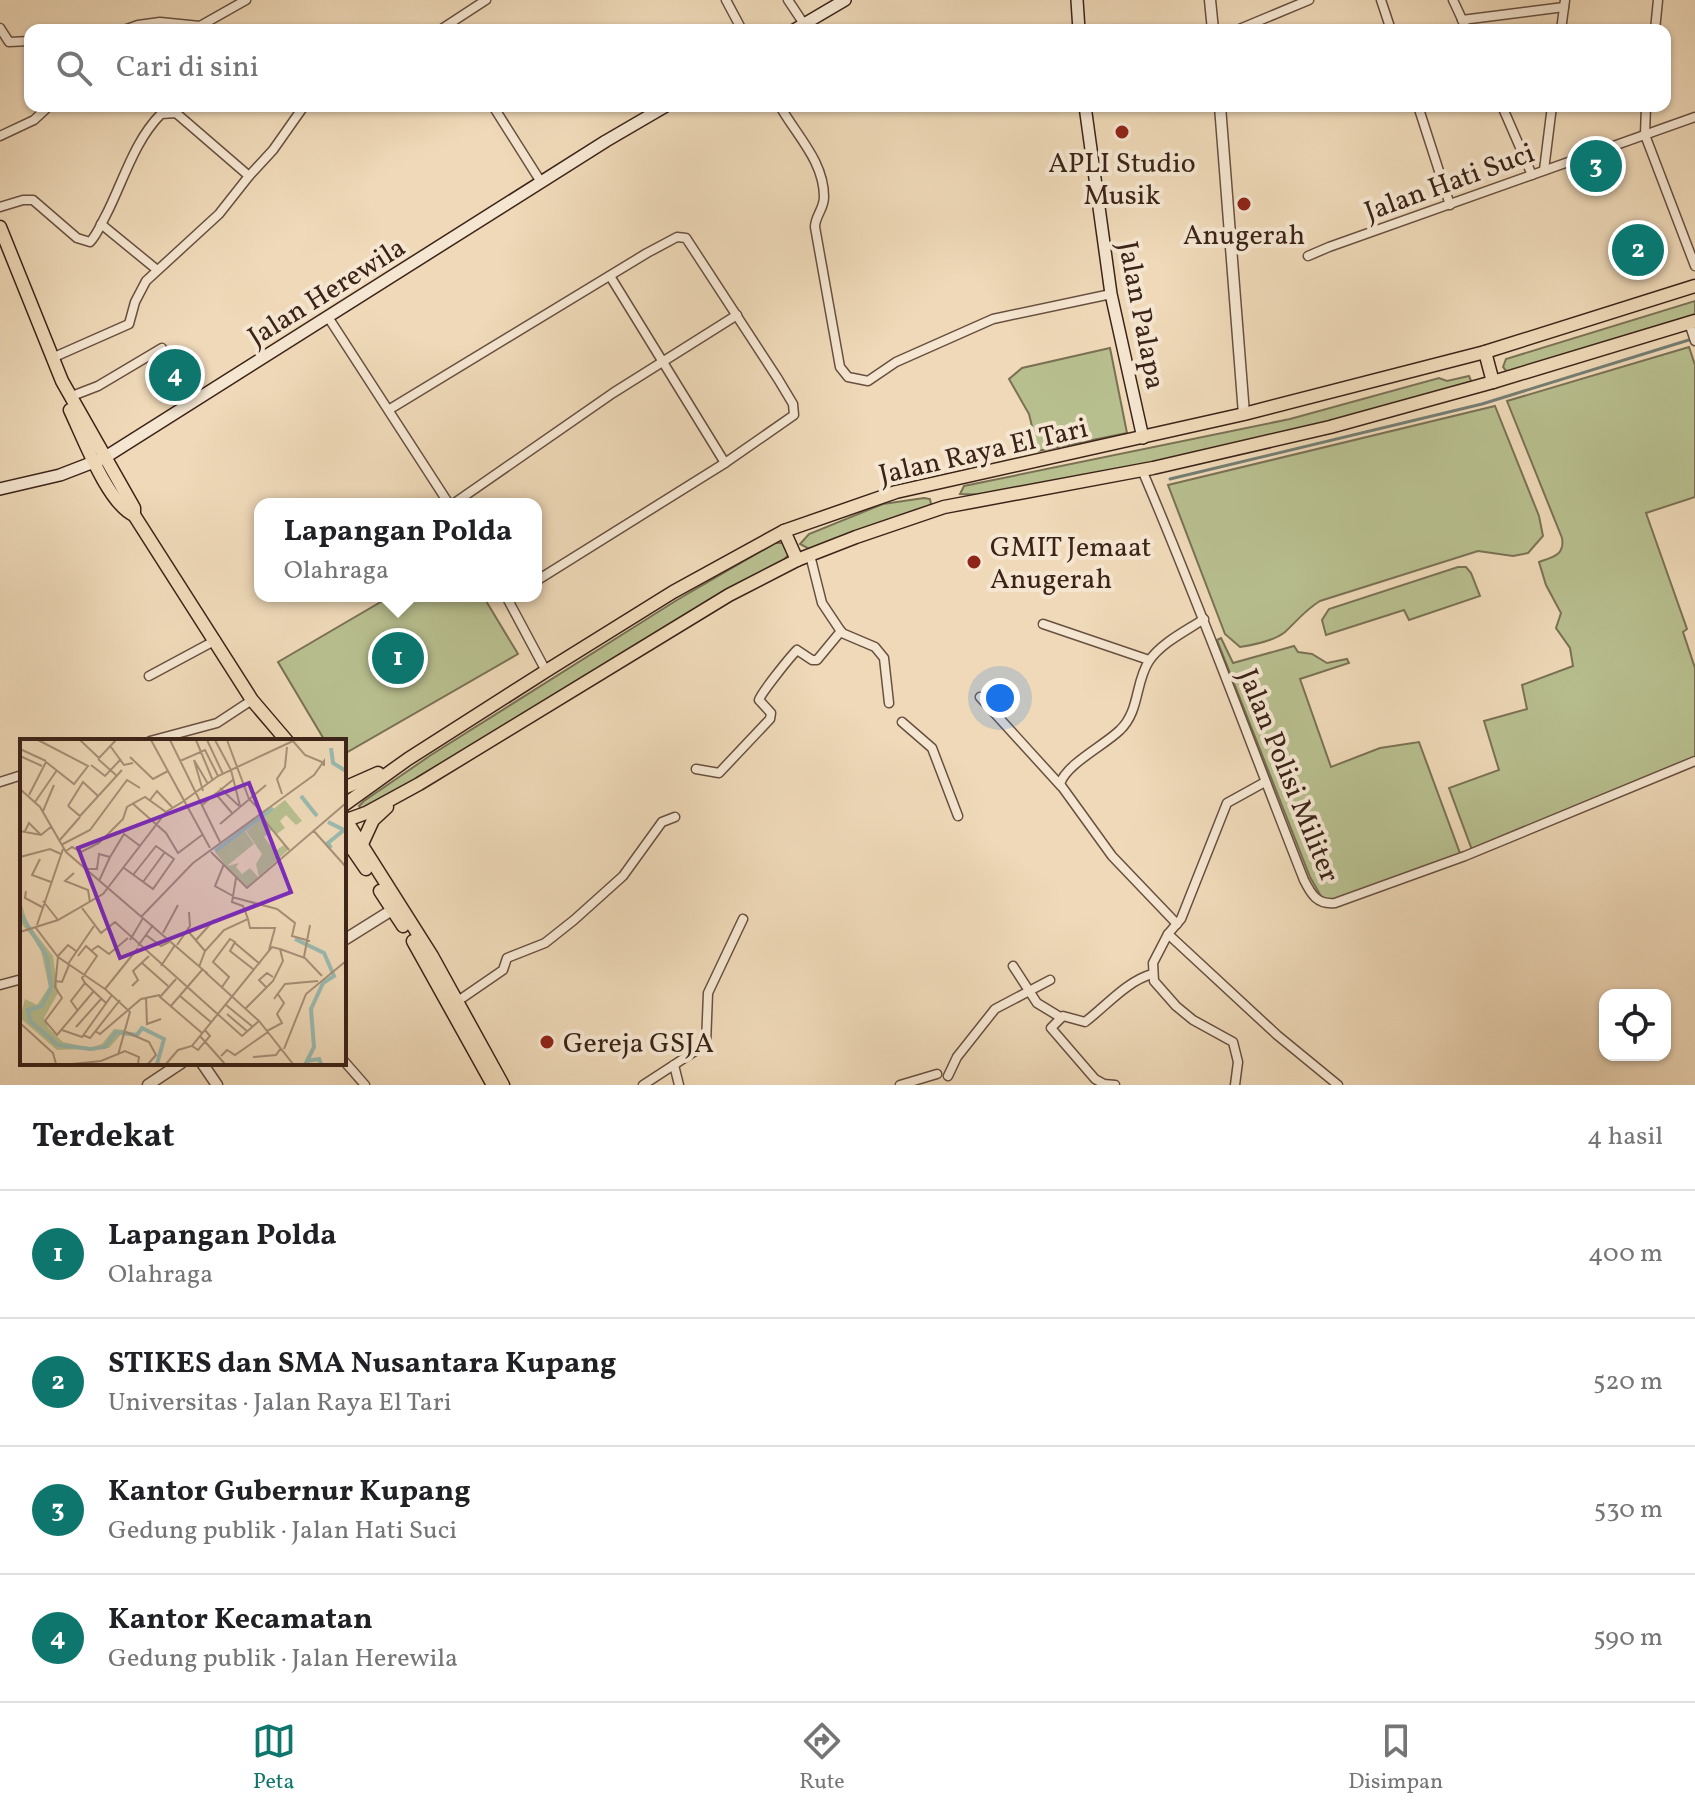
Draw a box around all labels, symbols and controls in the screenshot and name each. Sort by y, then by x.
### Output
search box [24,24,1671,112]
icon: search [52,46,96,90]
text: Cari di sini [116,47,259,89]
marker: APLI Studio Musik [1113,123,1131,141]
street label: Jalan Hati Suci [1359,135,1540,232]
pin: 3 [1570,136,1622,196]
place label: APLI Studio Musik [1048,145,1196,216]
marker: Anugerah [1235,195,1253,213]
place label: Anugerah [1183,217,1305,256]
pin: 2 [1612,220,1664,280]
street label: Jalan Herewila [241,229,414,357]
street label: Jalan Palapa [1107,238,1174,393]
pin: 4 [149,345,201,405]
street label: Jalan Raya El Tari [875,409,1092,495]
popup [254,498,542,602]
text: Lapangan Polda [284,511,512,553]
place label: GMIT Jemaat Anugerah [990,529,1151,600]
text: Olahraga [284,553,389,589]
marker: GMIT Jemaat Anugerah [965,553,983,571]
pin: 1 [372,628,424,688]
street label: Jalan Polisi Militer [1227,663,1348,889]
your location [980,678,1020,718]
inset map [20,739,346,1065]
map controls [1599,989,1671,1061]
button: locate [1599,989,1671,1061]
place label: Gereja GSJA [563,1025,714,1064]
marker: Gereja GSJA [538,1033,556,1051]
text: Terdekat [32,1114,175,1161]
text: 4 hasil [1587,1119,1663,1155]
text: Lapangan Polda [108,1215,337,1257]
text: 1 [53,1236,63,1272]
text: 400 m [1588,1236,1663,1272]
text: Olahraga [108,1257,213,1293]
text: STIKES dan SMA Nusantara Kupang [108,1343,617,1385]
text: 2 [51,1364,65,1400]
text: 520 m [1593,1364,1663,1400]
text: Universitas · Jalan Raya El Tari [108,1385,452,1421]
text: Kantor Gubernur Kupang [108,1471,471,1513]
text: 3 [51,1492,65,1528]
text: 530 m [1594,1492,1663,1528]
text: Gedung publik · Jalan Hati Suci [108,1513,457,1549]
text: Kantor Kecamatan [108,1599,373,1641]
text: 4 [50,1620,66,1656]
text: 590 m [1593,1620,1663,1656]
text: Gedung publik · Jalan Herewila [108,1641,458,1677]
tab: Peta [252,1719,296,1798]
tab: Rute [799,1719,845,1798]
tab: Disimpan [1348,1719,1443,1798]

